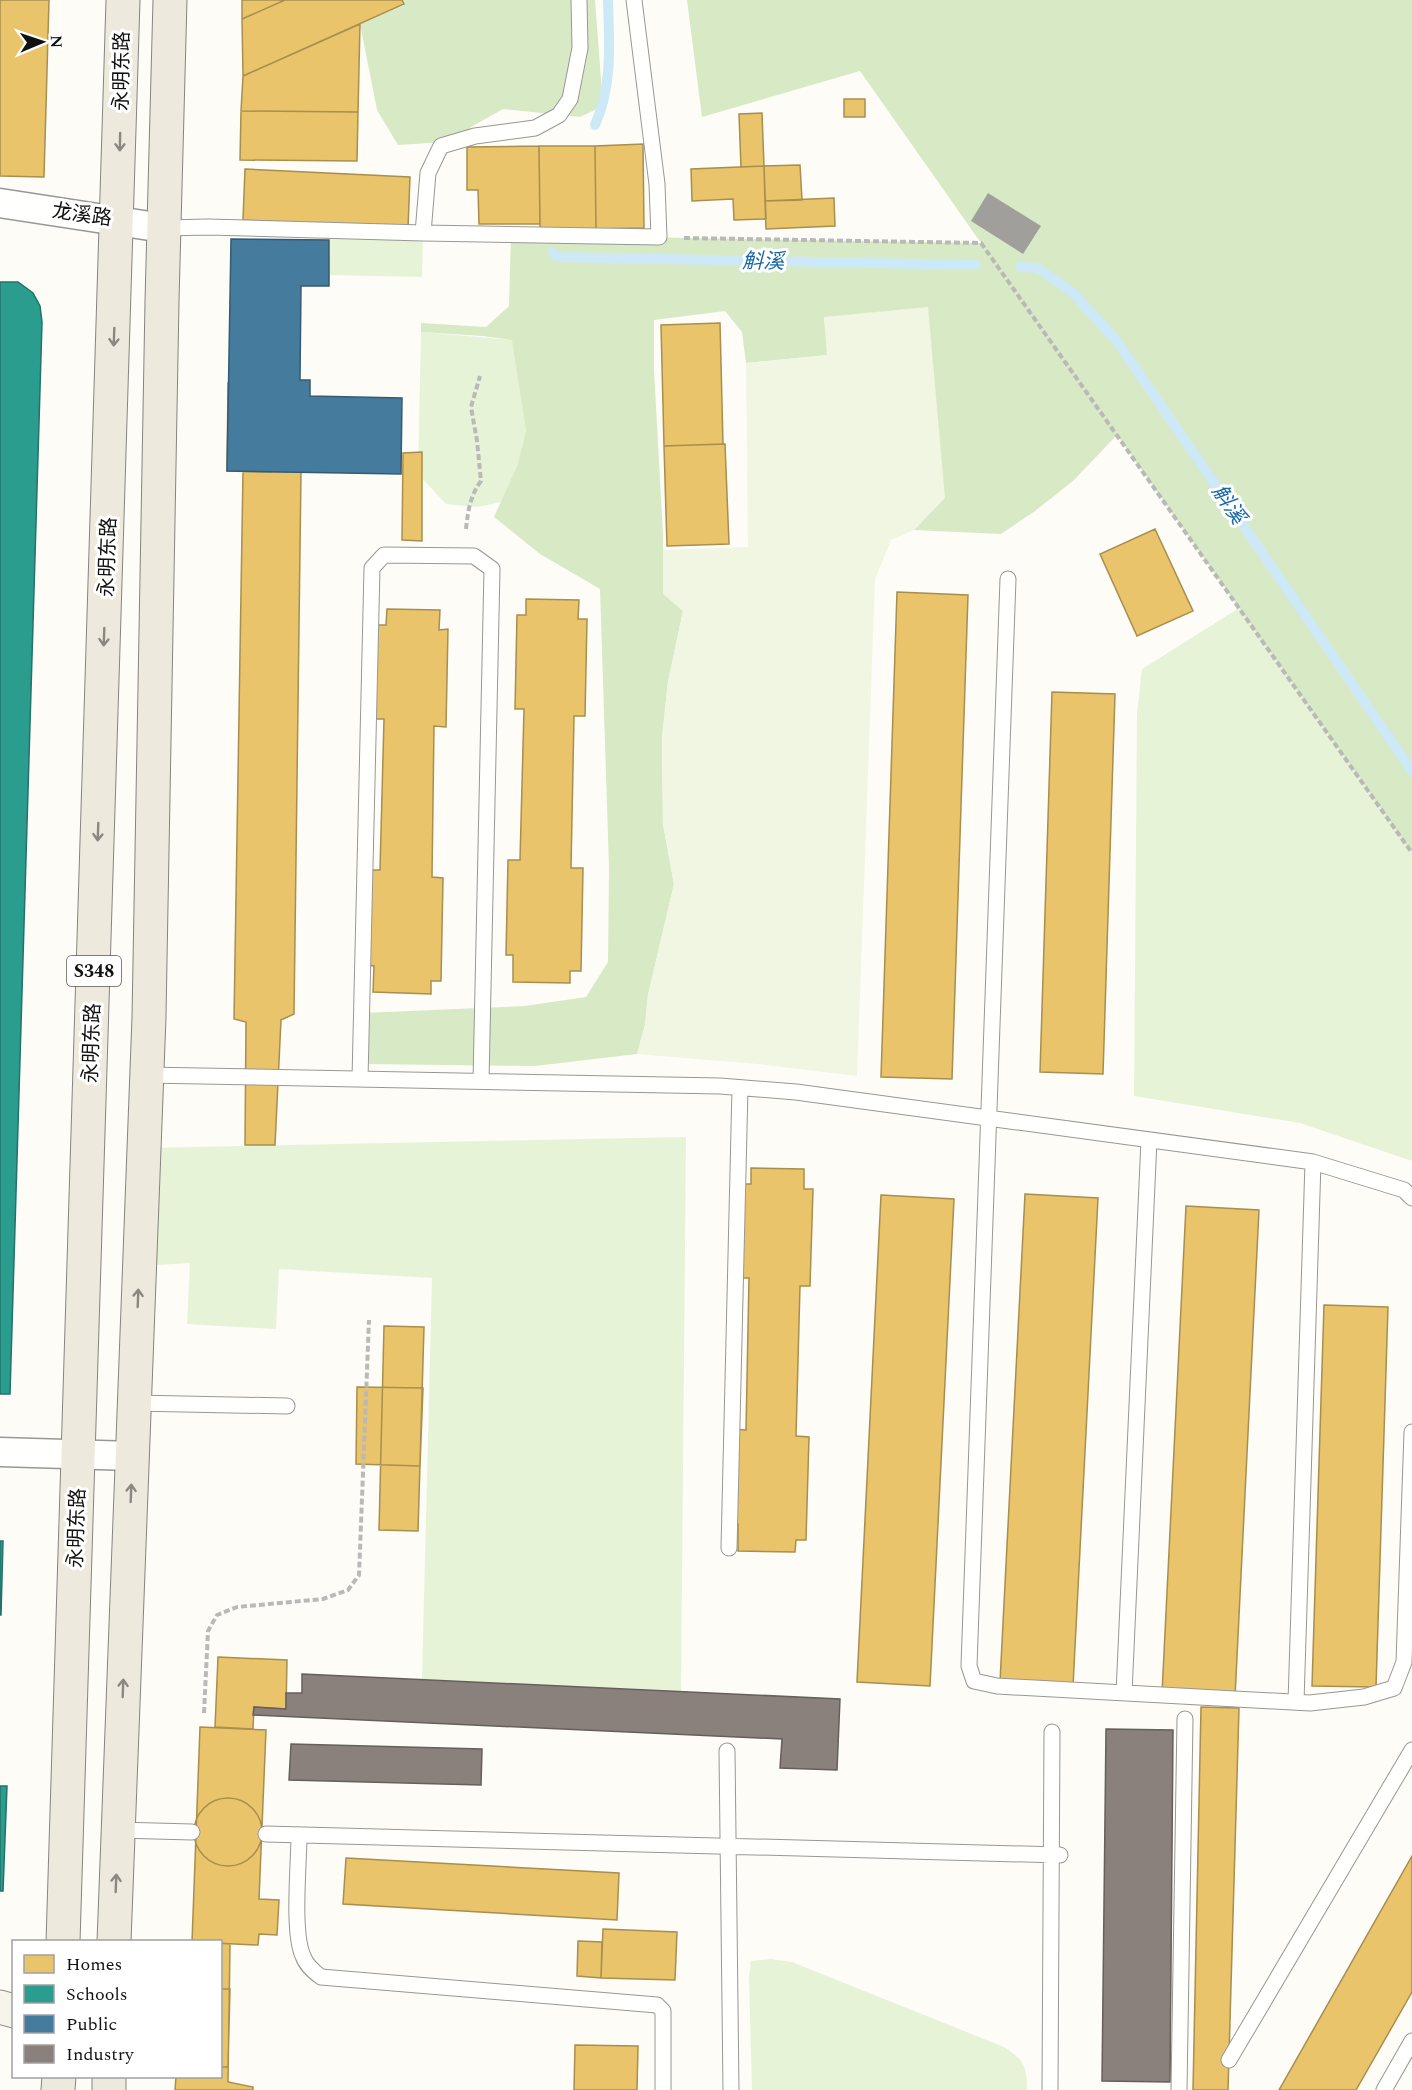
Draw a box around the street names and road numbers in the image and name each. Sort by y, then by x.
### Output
street label: 永明东路 [106,31,138,111]
street label: 龙溪路 [50,196,114,234]
street label: 永明东路 [92,517,124,598]
road number: S348 [67,956,121,986]
street label: 永明东路 [76,1003,108,1084]
street label: 永明东路 [61,1488,93,1569]

